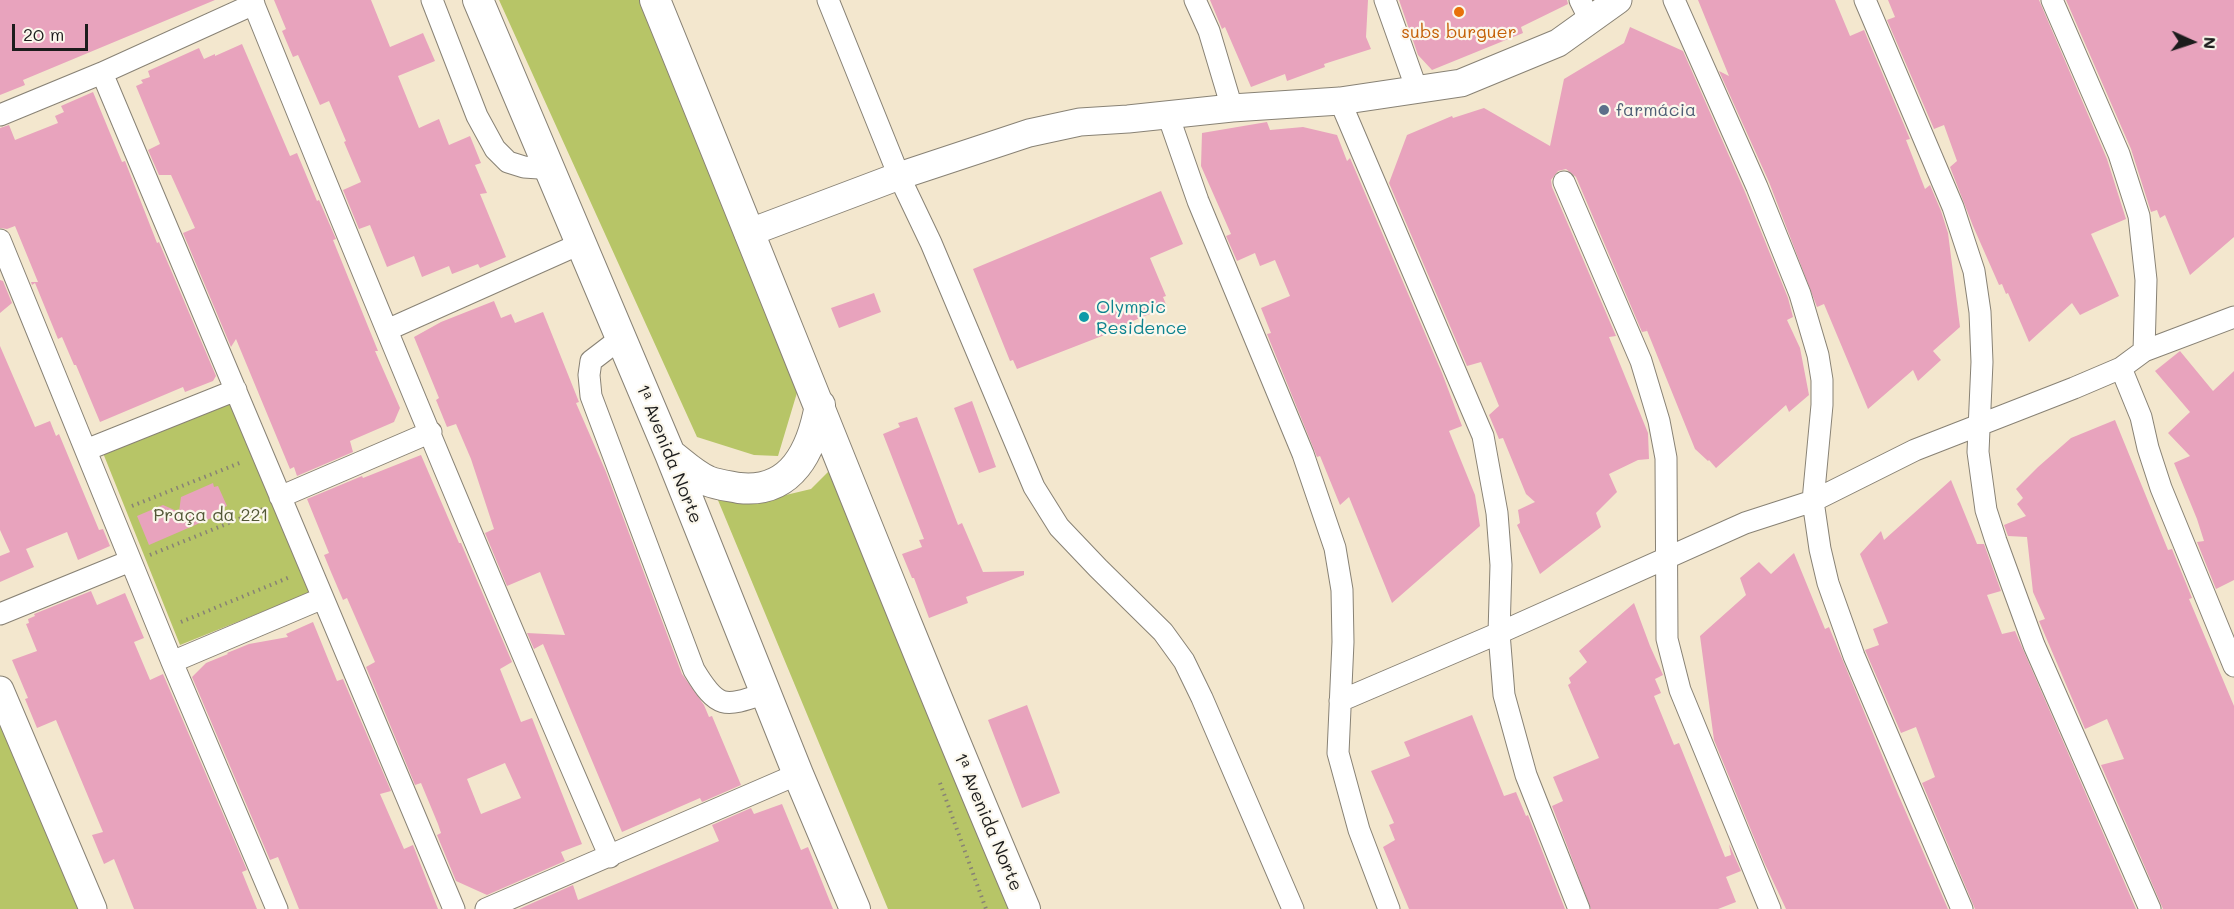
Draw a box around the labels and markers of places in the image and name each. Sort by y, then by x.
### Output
marker: subs burguer [1452,5,1466,19]
place label: subs burguer [1401,21,1517,43]
place label: farmácia [1616,99,1696,121]
marker: farmácia [1597,103,1611,117]
place label: Olympic Residence [1096,296,1187,338]
marker: Olympic Residence [1077,310,1091,324]

